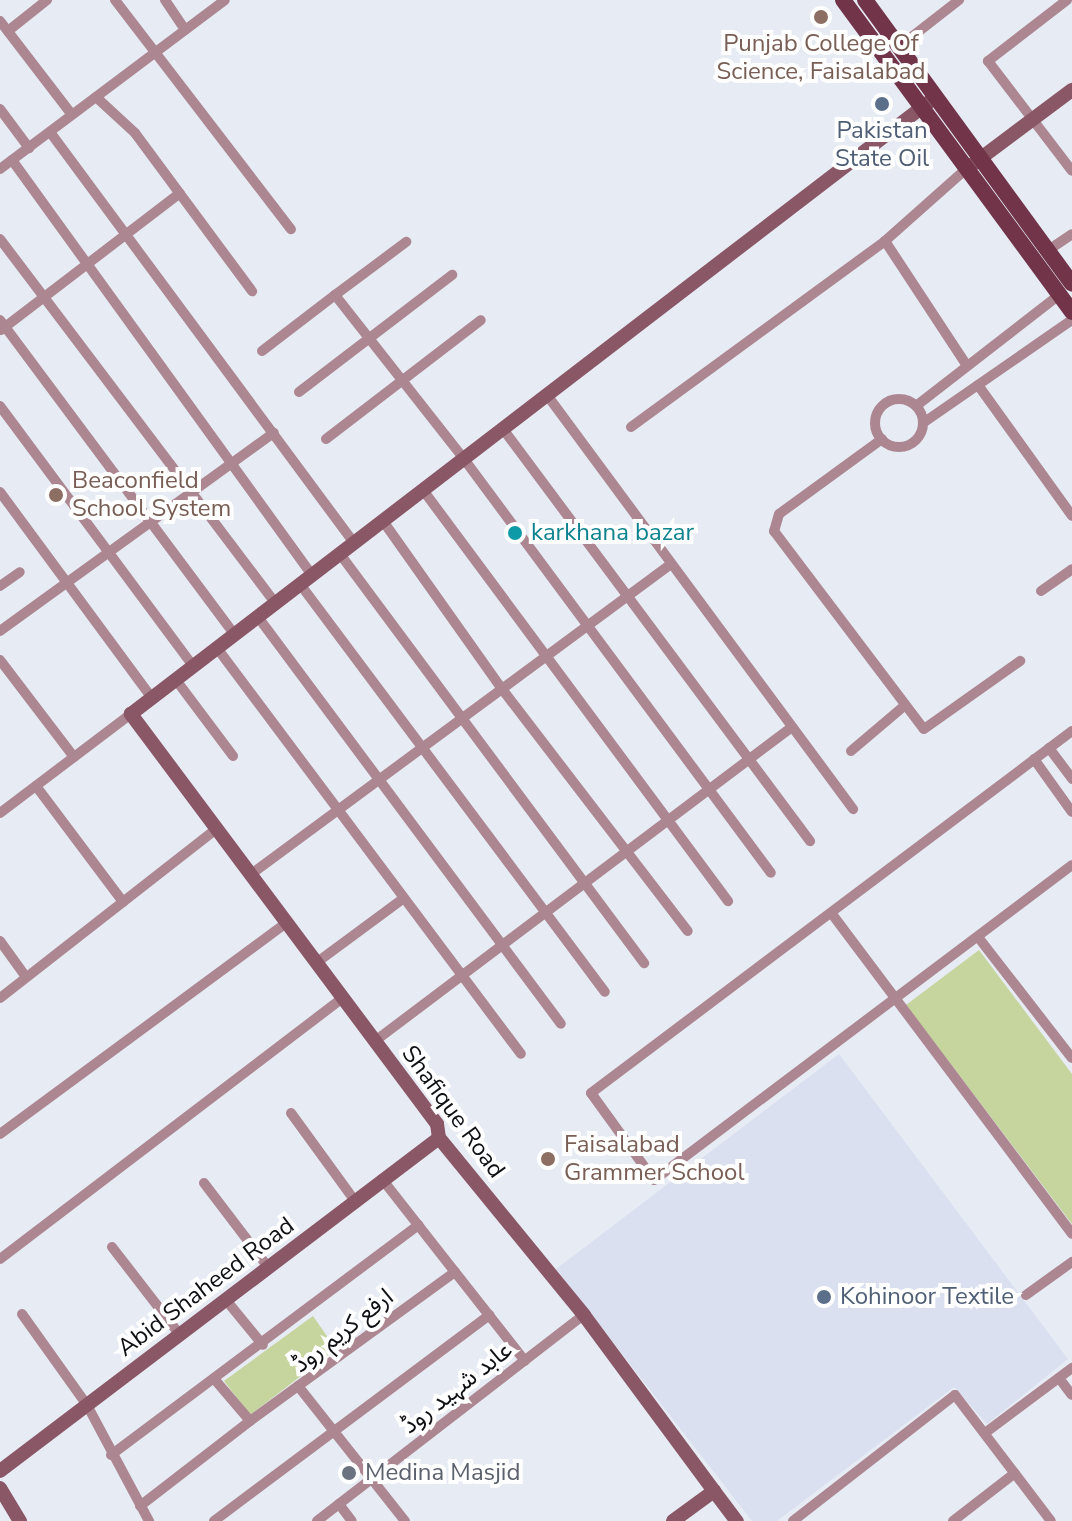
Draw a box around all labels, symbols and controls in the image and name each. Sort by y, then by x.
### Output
marker: Punjab College Of Science, Faisalabad [812,8,830,26]
place label: Punjab College Of Science, Faisalabad [717,30,925,86]
marker: Pakistan State Oil [873,95,891,113]
place label: Pakistan State Oil [835,117,929,173]
place label: Beaconfield School System [72,467,231,523]
marker: Beaconfield School System [47,486,65,504]
place label: karkhana bazar [531,519,694,547]
marker: karkhana bazar [506,524,524,542]
street label: Shafique Road [395,1040,511,1184]
place label: Faisalabad Grammer School [564,1131,745,1187]
marker: Faisalabad Grammer School [539,1150,557,1168]
street label: Abid Shaheed Road [112,1211,300,1363]
street label: ارفع کریم روڈ [287,1283,399,1379]
place label: Kohinoor Textile [840,1283,1014,1311]
marker: Kohinoor Textile [815,1288,833,1306]
street label: عابد شہید روڈ [396,1336,518,1440]
place label: Medina Masjid [365,1459,520,1487]
marker: Medina Masjid [340,1464,358,1482]

